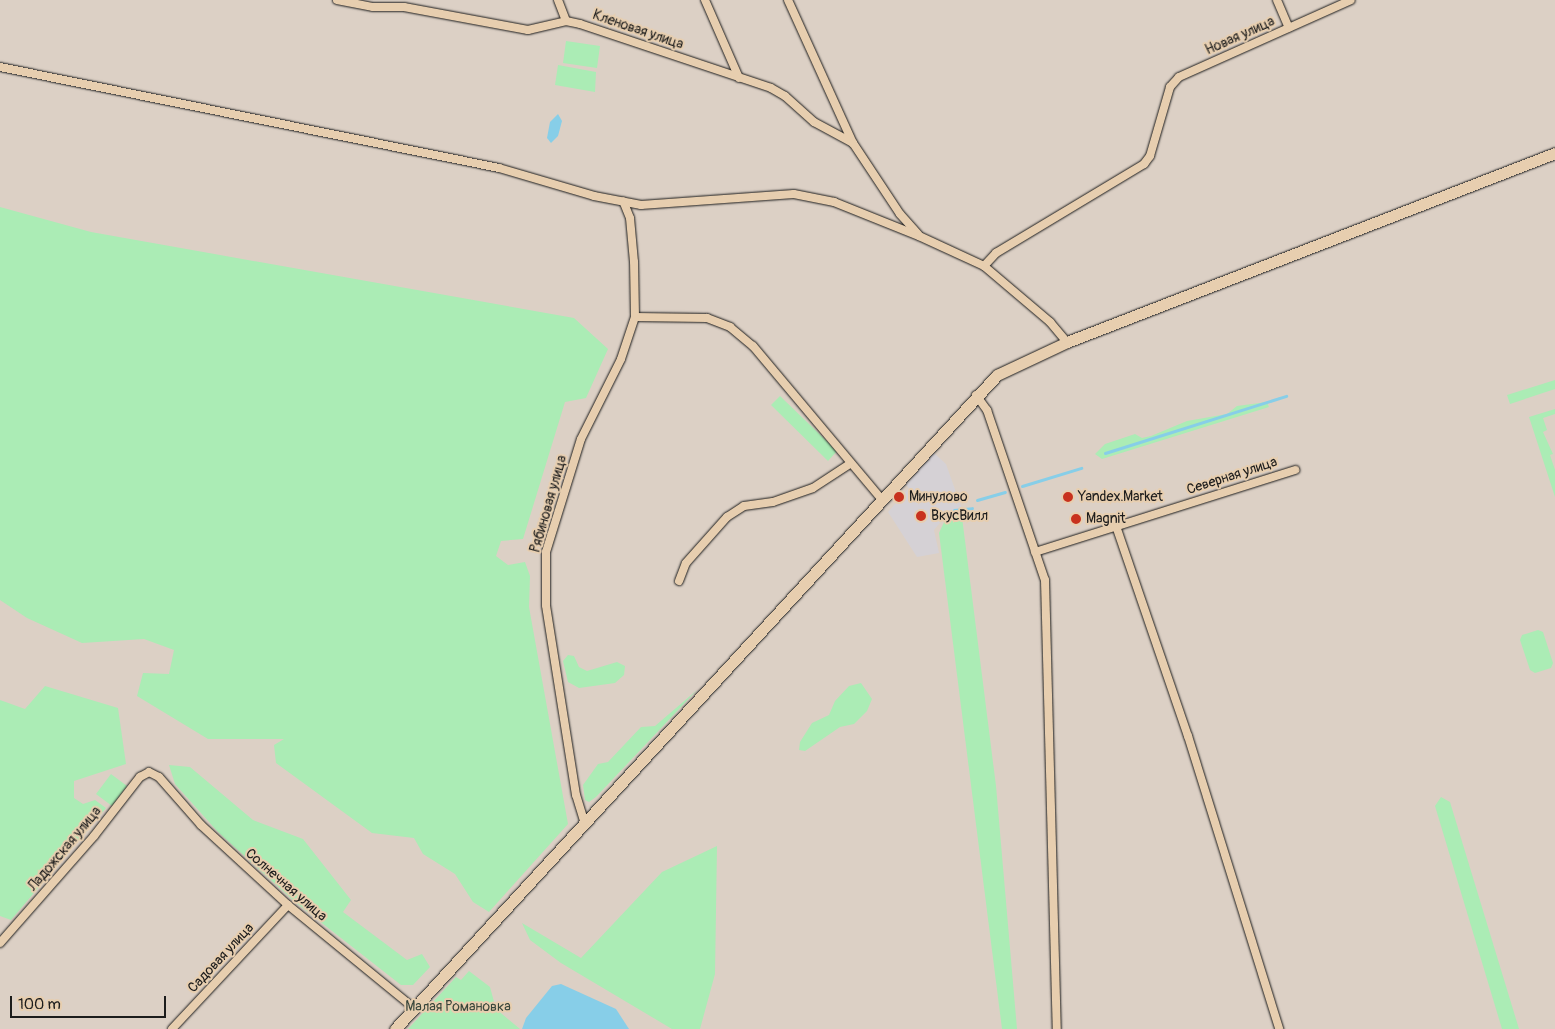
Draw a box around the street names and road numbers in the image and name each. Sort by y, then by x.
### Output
street label: Кленовая улица [590,7,686,53]
street label: Новая улица [1203,13,1277,59]
street label: Рябиновая улица [527,454,571,554]
street label: Северная улица [1185,454,1279,498]
street label: Ладожская улица [25,803,105,895]
street label: Солнечная улица [242,845,330,925]
street label: Садовая улица [185,920,257,996]

